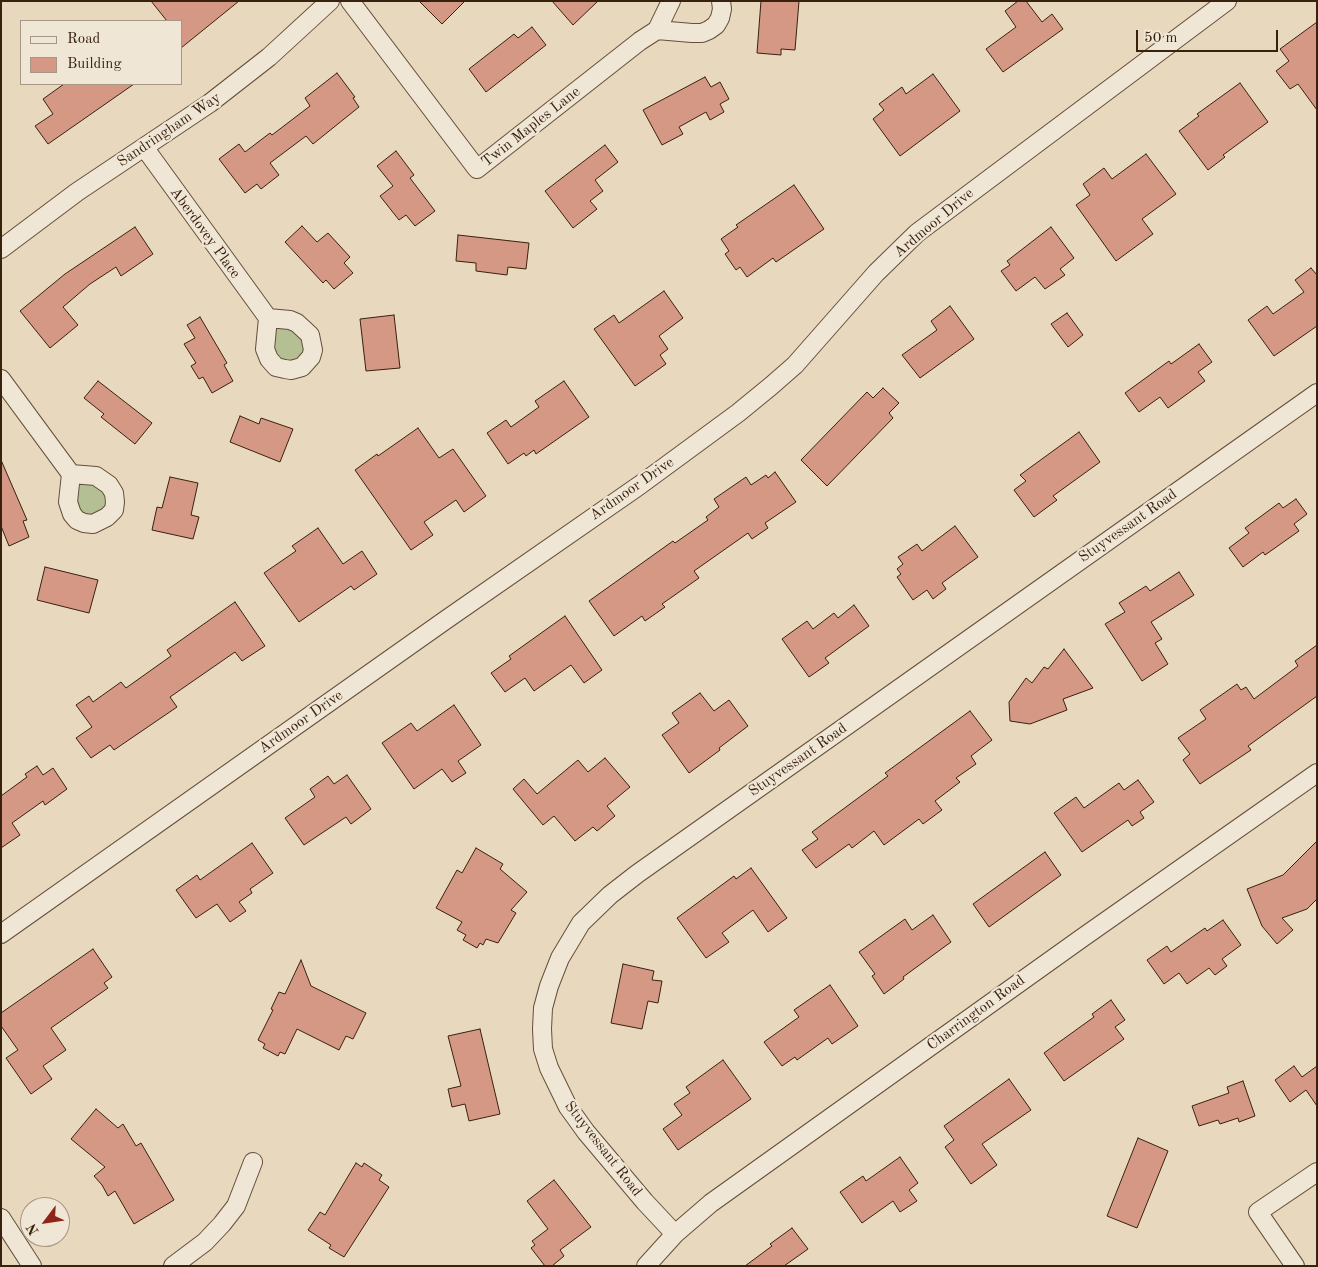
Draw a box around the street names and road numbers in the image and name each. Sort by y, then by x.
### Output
street label: Twin Maples Lane [478,83,584,171]
street label: Sandringham Way [114,89,224,171]
street label: Aberdovey Place [166,184,244,282]
street label: Ardmoor Drive [890,184,978,262]
street label: Ardmoor Drive [586,453,678,525]
street label: Stuyvessant Road [1075,485,1181,567]
street label: Ardmoor Drive [255,686,347,758]
street label: Stuyvessant Road [745,719,851,801]
street label: Charrington Road [924,971,1028,1055]
street label: Stuyvessant Road [560,1098,646,1200]

